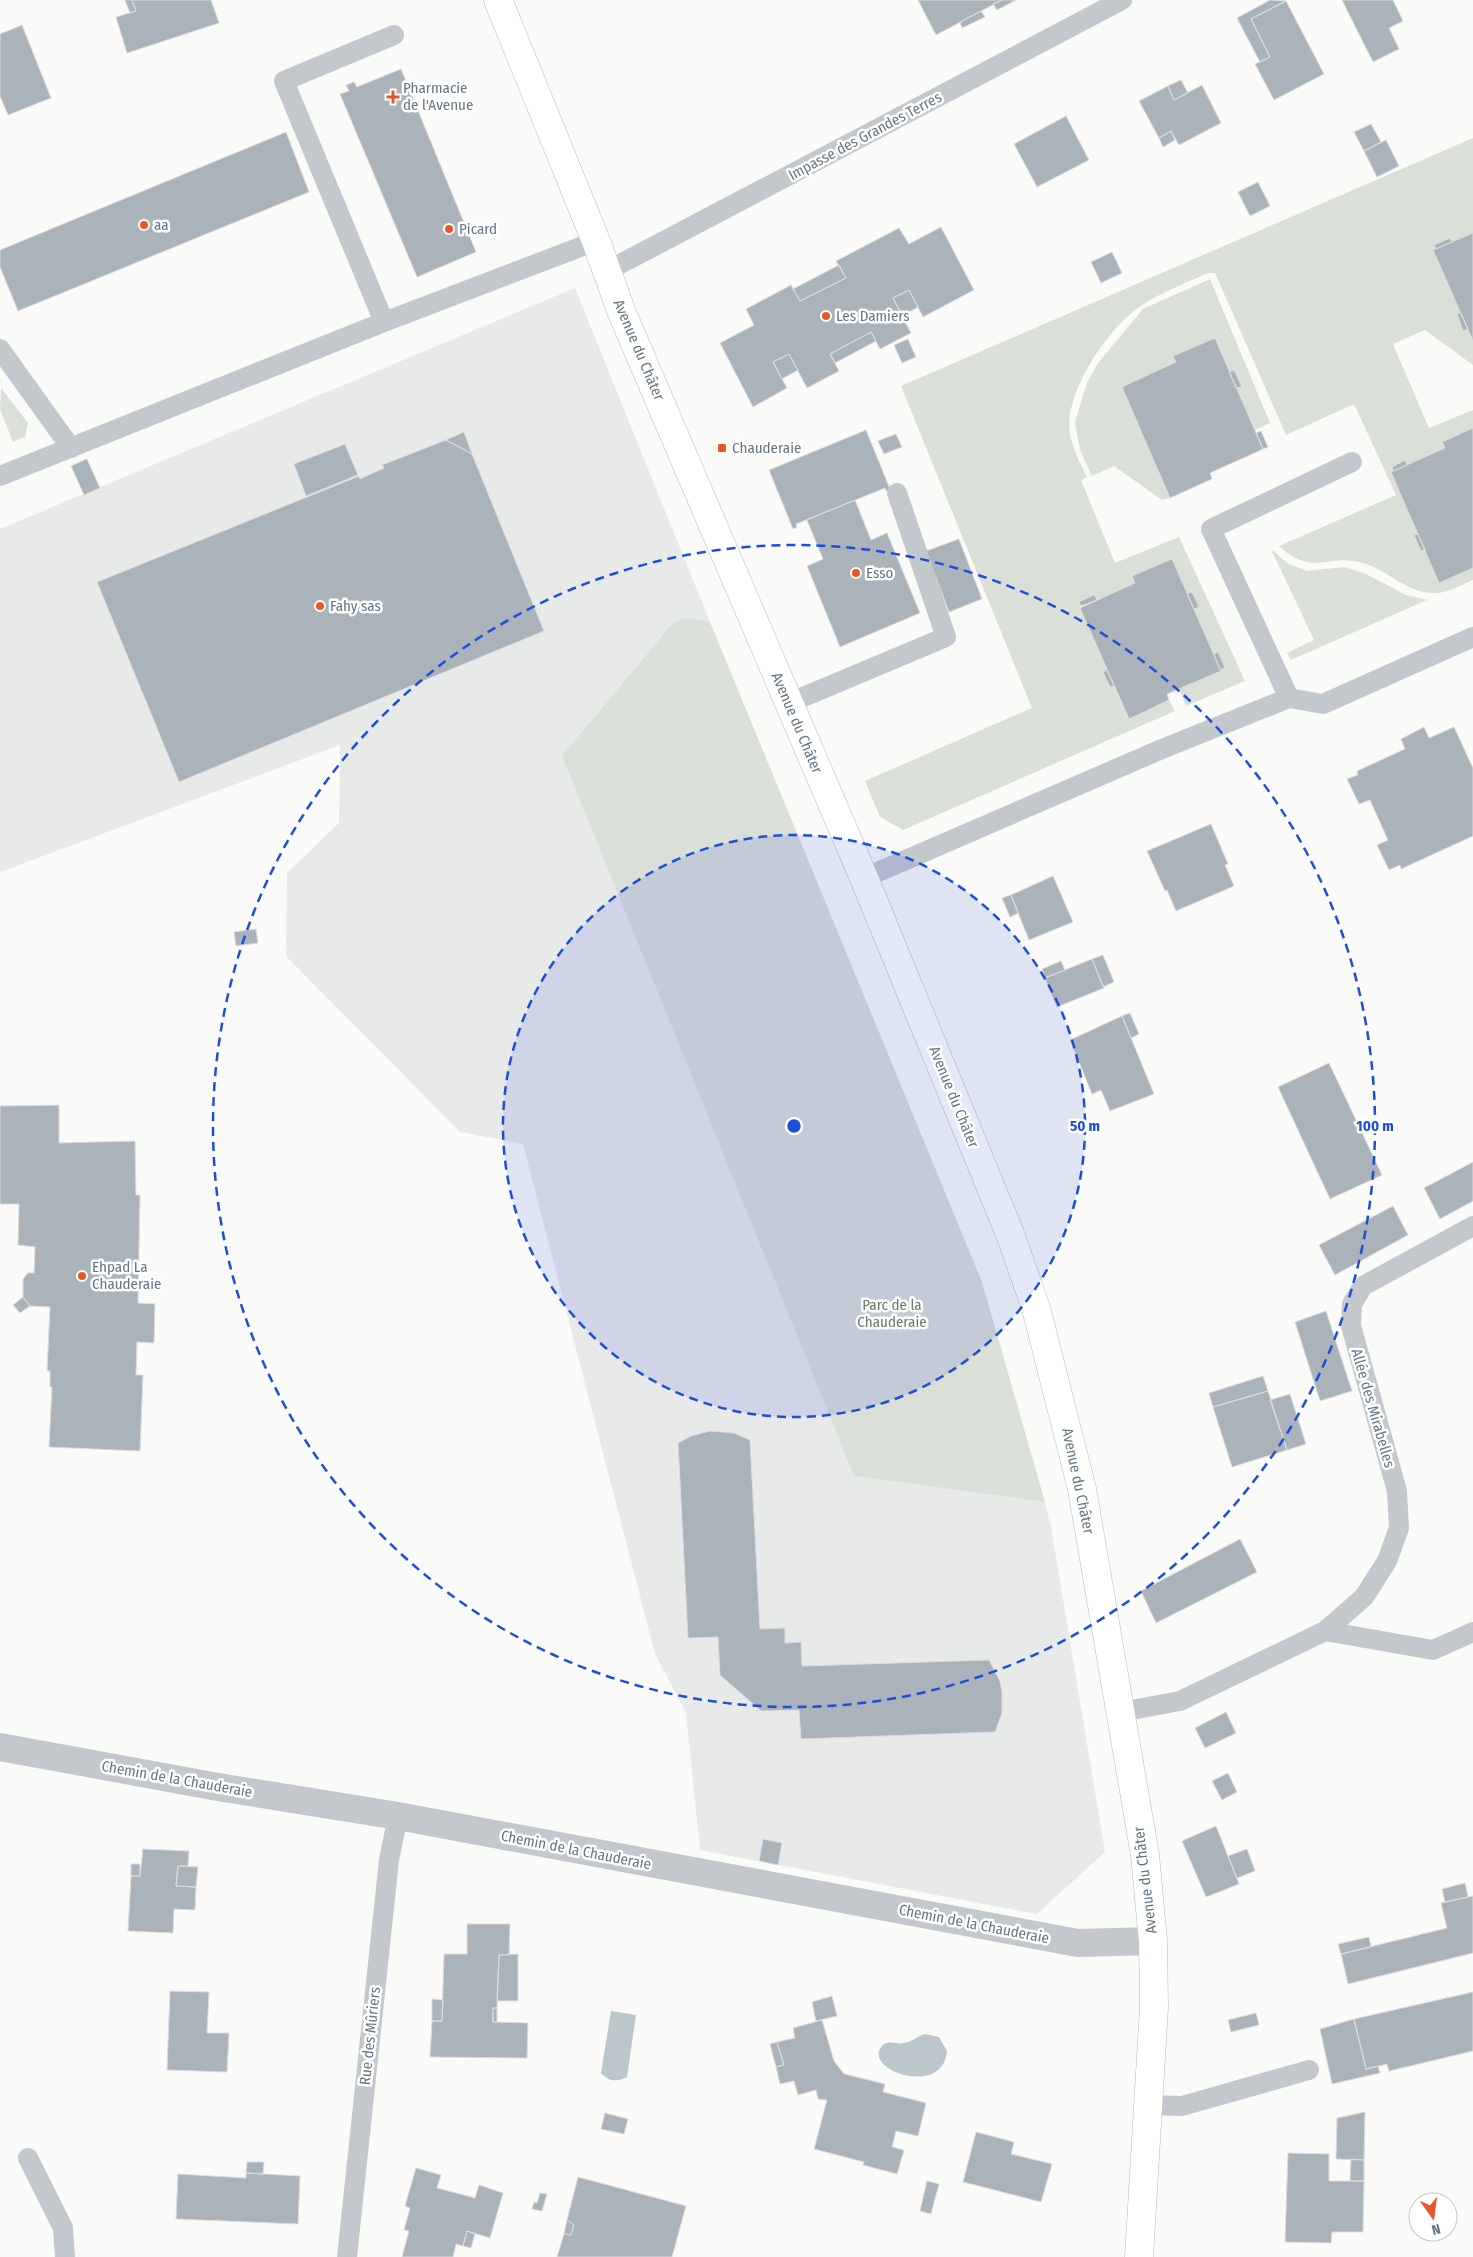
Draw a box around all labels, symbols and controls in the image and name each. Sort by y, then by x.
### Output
place label: Pharmacie de l'Avenue [403,79,473,114]
street label: Impasse des Grandes Terres [785,88,945,184]
marker: Pharmacie de l'Avenue [387,91,399,103]
place label: aa [154,216,169,234]
marker: aa [138,219,150,231]
place label: Picard [459,220,497,238]
marker: Picard [443,223,455,235]
street label: Avenue du Châter [610,297,669,404]
place label: Les Damiers [836,307,910,325]
marker: Les Damiers [820,310,832,322]
place label: Chauderaie [732,439,801,457]
marker: Chauderaie [716,442,728,454]
place label: Esso [866,564,894,582]
marker: Esso [850,567,862,579]
place label: Fahy sas [330,597,381,615]
marker: Fahy sas [314,600,326,612]
street label: Avenue du Châter [768,670,827,777]
street label: Avenue du Châter [925,1044,983,1151]
centre of rings [785,1117,803,1135]
text: 50 m [1070,1117,1100,1135]
text: 100 m [1356,1117,1394,1135]
place label: Ehpad La Chauderaie [92,1258,161,1293]
marker: Ehpad La Chauderaie [76,1270,88,1282]
park label: Parc de la Chauderaie [857,1296,927,1331]
street label: Allée des Mirabelles [1347,1346,1399,1470]
street label: Avenue du Châter [1058,1426,1098,1536]
street label: Chemin de la Chauderaie [100,1757,254,1801]
street label: Avenue du Châter [1129,1825,1161,1935]
street label: Chemin de la Chauderaie [499,1827,653,1873]
street label: Chemin de la Chauderaie [897,1901,1051,1947]
street label: Rue des Mûriers [356,1986,384,2086]
north arrow [1408,2192,1458,2242]
text: N [1430,2220,1442,2238]

